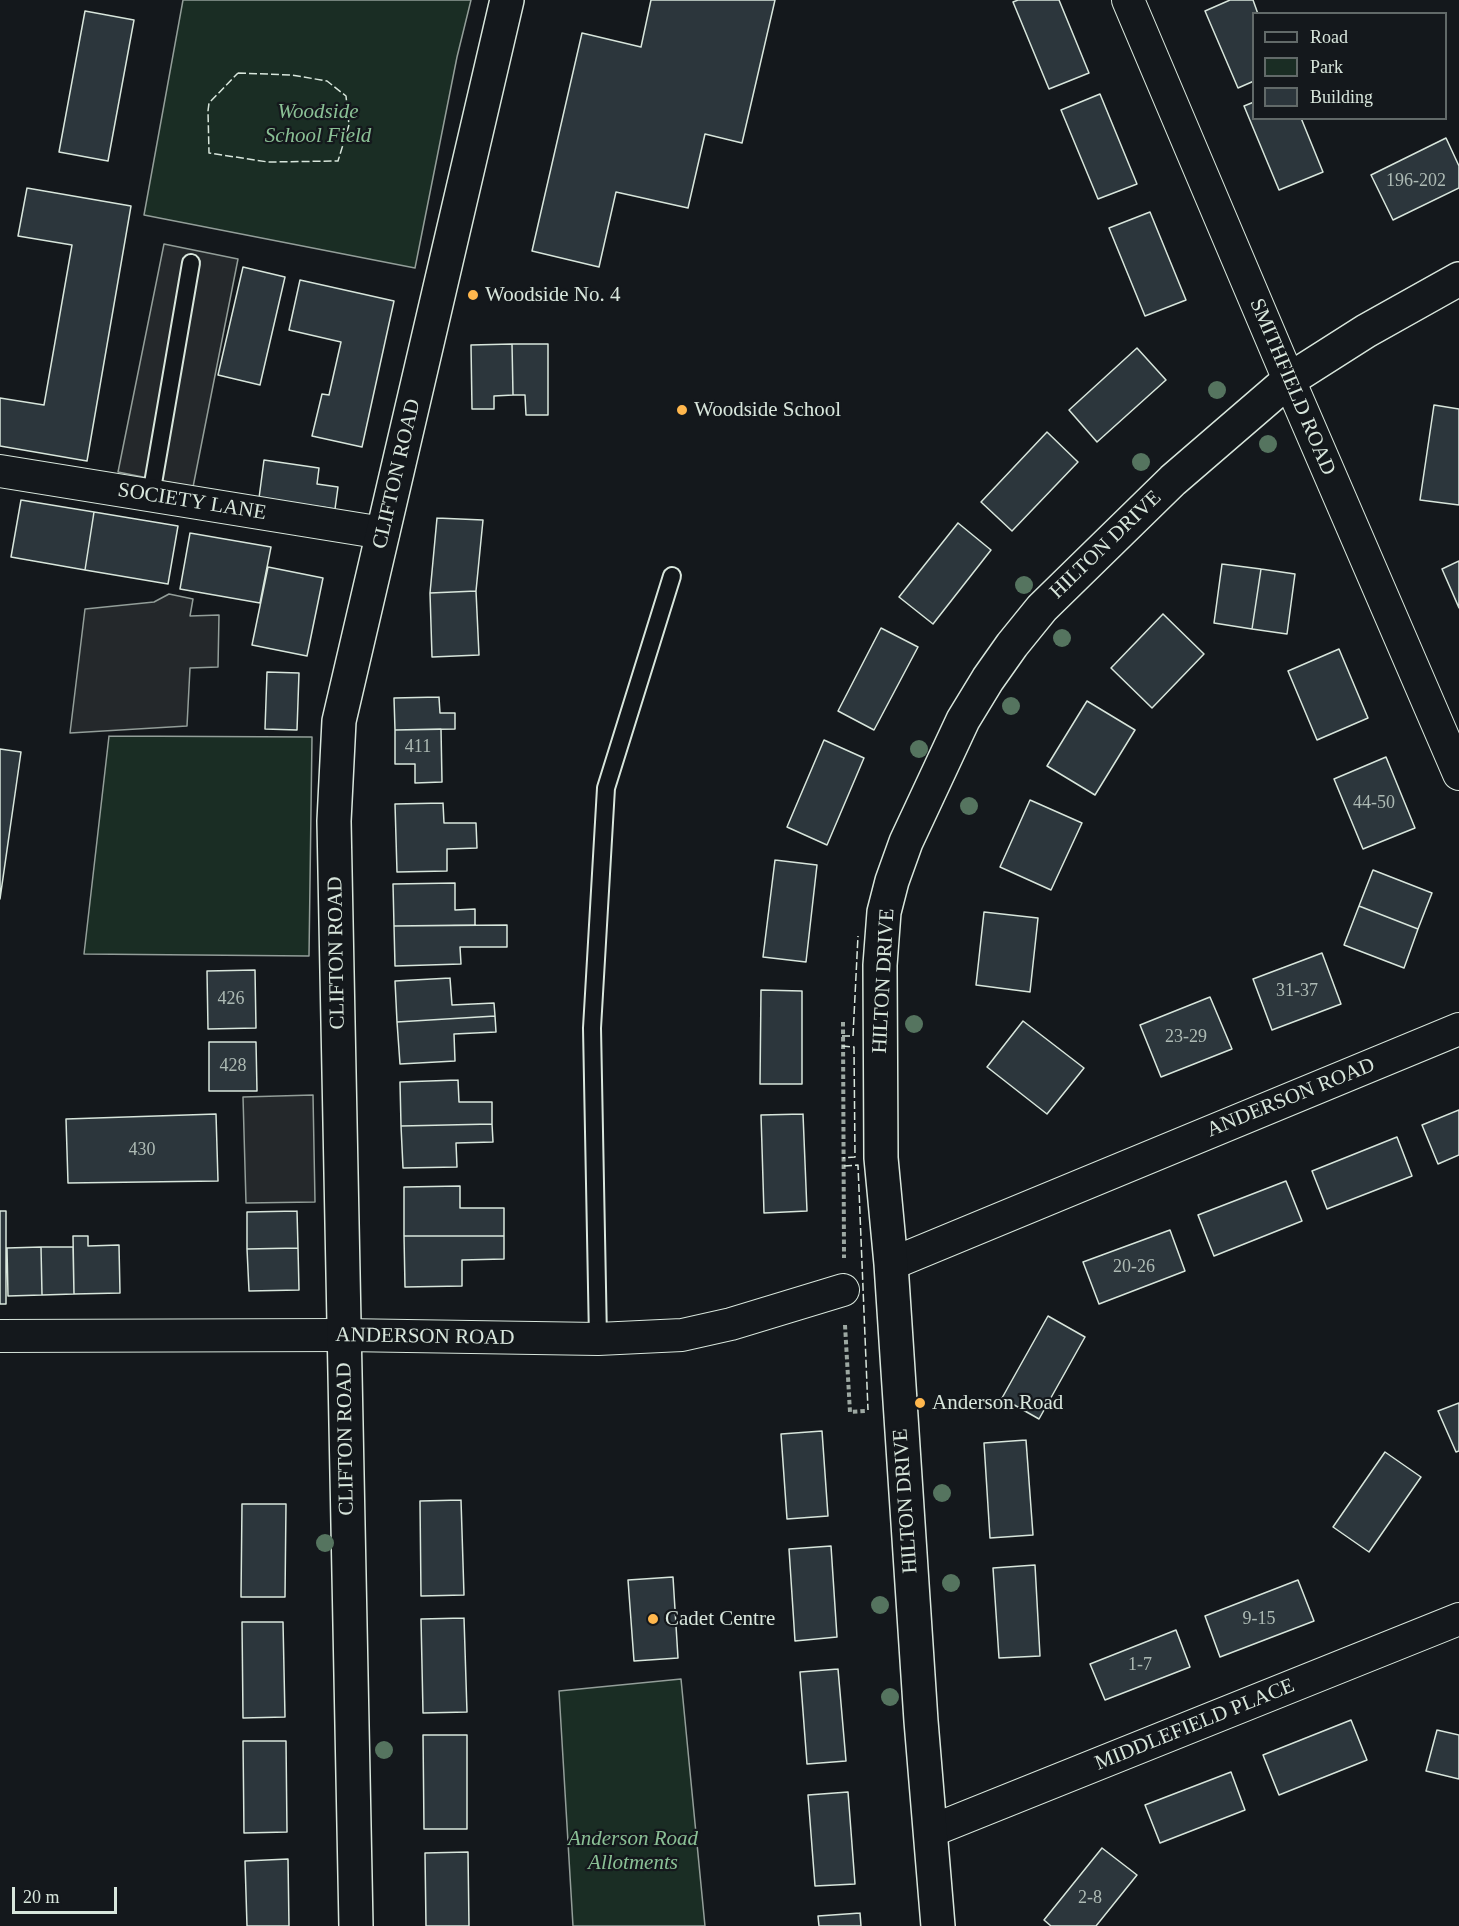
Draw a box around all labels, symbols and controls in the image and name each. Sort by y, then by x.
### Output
legend [1252,12,1447,120]
text: Road [1310,27,1348,47]
text: Park [1310,57,1343,77]
text: Building [1310,87,1373,107]
park label: Woodside School Field [265,99,371,149]
house number: 196-202 [1386,170,1446,192]
place label: Woodside No. 4 [485,282,620,308]
marker: Woodside No. 4 [466,288,480,302]
street label: SMITHFIELD ROAD [1243,295,1341,479]
street label: CLIFTON ROAD [368,397,426,551]
place label: Woodside School [694,397,841,423]
marker: Woodside School [675,403,689,417]
street label: SOCIETY LANE [116,478,268,526]
street label: HILTON DRIVE [1045,485,1167,605]
house number: 411 [405,736,431,758]
house number: 44-50 [1353,792,1395,814]
street label: CLIFTON ROAD [323,876,351,1030]
street label: HILTON DRIVE [868,908,900,1054]
house number: 31-37 [1276,980,1318,1002]
house number: 426 [218,988,244,1010]
house number: 23-29 [1165,1026,1207,1048]
street label: ANDERSON ROAD [1203,1053,1379,1143]
house number: 428 [220,1055,246,1077]
house number: 430 [128,1139,156,1161]
house number: 20-26 [1113,1256,1155,1278]
street label: ANDERSON ROAD [335,1323,515,1351]
street label: CLIFTON ROAD [332,1362,360,1516]
place label: Anderson Road [932,1390,1063,1416]
marker: Anderson Road [913,1396,927,1410]
street label: HILTON DRIVE [888,1428,924,1574]
place label: Cadet Centre [665,1606,775,1632]
house number: 9-15 [1243,1608,1275,1630]
marker: Cadet Centre [646,1612,660,1626]
house number: 1-7 [1128,1654,1152,1676]
street label: MIDDLEFIELD PLACE [1092,1673,1298,1777]
park label: Anderson Road Allotments [568,1826,698,1876]
scale bar [15,1875,120,1913]
text: 20 m [23,1887,60,1907]
house number: 2-8 [1078,1887,1102,1909]

